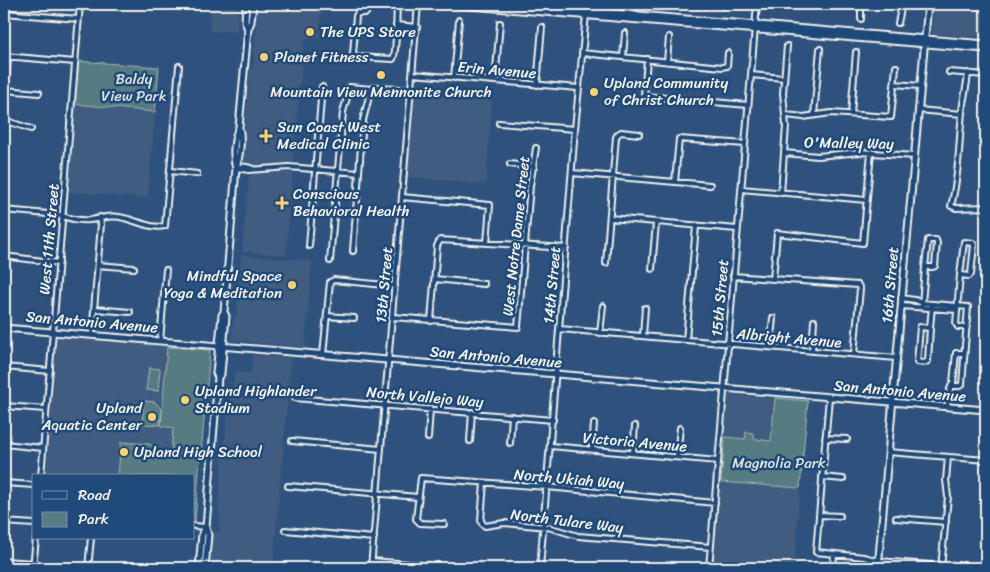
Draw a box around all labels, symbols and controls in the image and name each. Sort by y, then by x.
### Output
place label: The UPS Store [320,19,416,45]
marker: The UPS Store [304,26,316,38]
place label: Planet Fitness [274,44,368,70]
marker: Planet Fitness [258,51,270,63]
street label: Erin Avenue [457,54,538,86]
park label: Baldy View Park [101,66,167,109]
marker: Mountain View Mennonite Church [375,69,387,81]
place label: Upland Community of Christ Church [604,70,728,113]
place label: Mountain View Mennonite Church [270,79,492,105]
marker: Upland Community of Christ Church [588,86,600,98]
place label: Sun Coast West Medical Clinic [277,114,381,157]
marker: Sun Coast West Medical Clinic [259,129,273,143]
street label: O'Malley Way [804,129,894,157]
street label: West Notre Dame Street [495,154,537,317]
place label: Conscious Behavioral Health [293,181,410,224]
street label: West 11th Street [31,182,67,296]
marker: Conscious Behavioral Health [275,196,289,210]
street label: 13th Street [368,245,400,324]
street label: 14th Street [536,245,568,325]
street label: 16th Street [874,245,906,324]
street label: 15th Street [704,258,736,338]
place label: Mindful Space Yoga & Meditation [164,263,282,306]
marker: Mindful Space Yoga & Meditation [286,279,298,291]
street label: San Antonio Avenue [25,303,160,341]
street label: Albright Avenue [734,320,843,356]
street label: San Antonio Avenue [429,338,564,376]
street label: San Antonio Avenue [833,372,968,410]
place label: Upland Highlander Stadium [195,378,317,421]
street label: North Vallejo Way [365,379,485,415]
marker: Upland Highlander Stadium [179,394,191,406]
place label: Upland Aquatic Center [41,395,143,438]
marker: Upland Aquatic Center [146,411,158,423]
street label: Victoria Avenue [582,424,689,460]
place label: Upland High School [134,439,263,465]
marker: Upland High School [118,446,130,458]
park label: Magnolia Park [732,450,826,476]
street label: North Ukiah Way [513,461,626,497]
legend [32,474,195,540]
text: Road [78,482,111,508]
street label: North Tulare Way [509,501,625,541]
text: Park [78,506,109,532]

